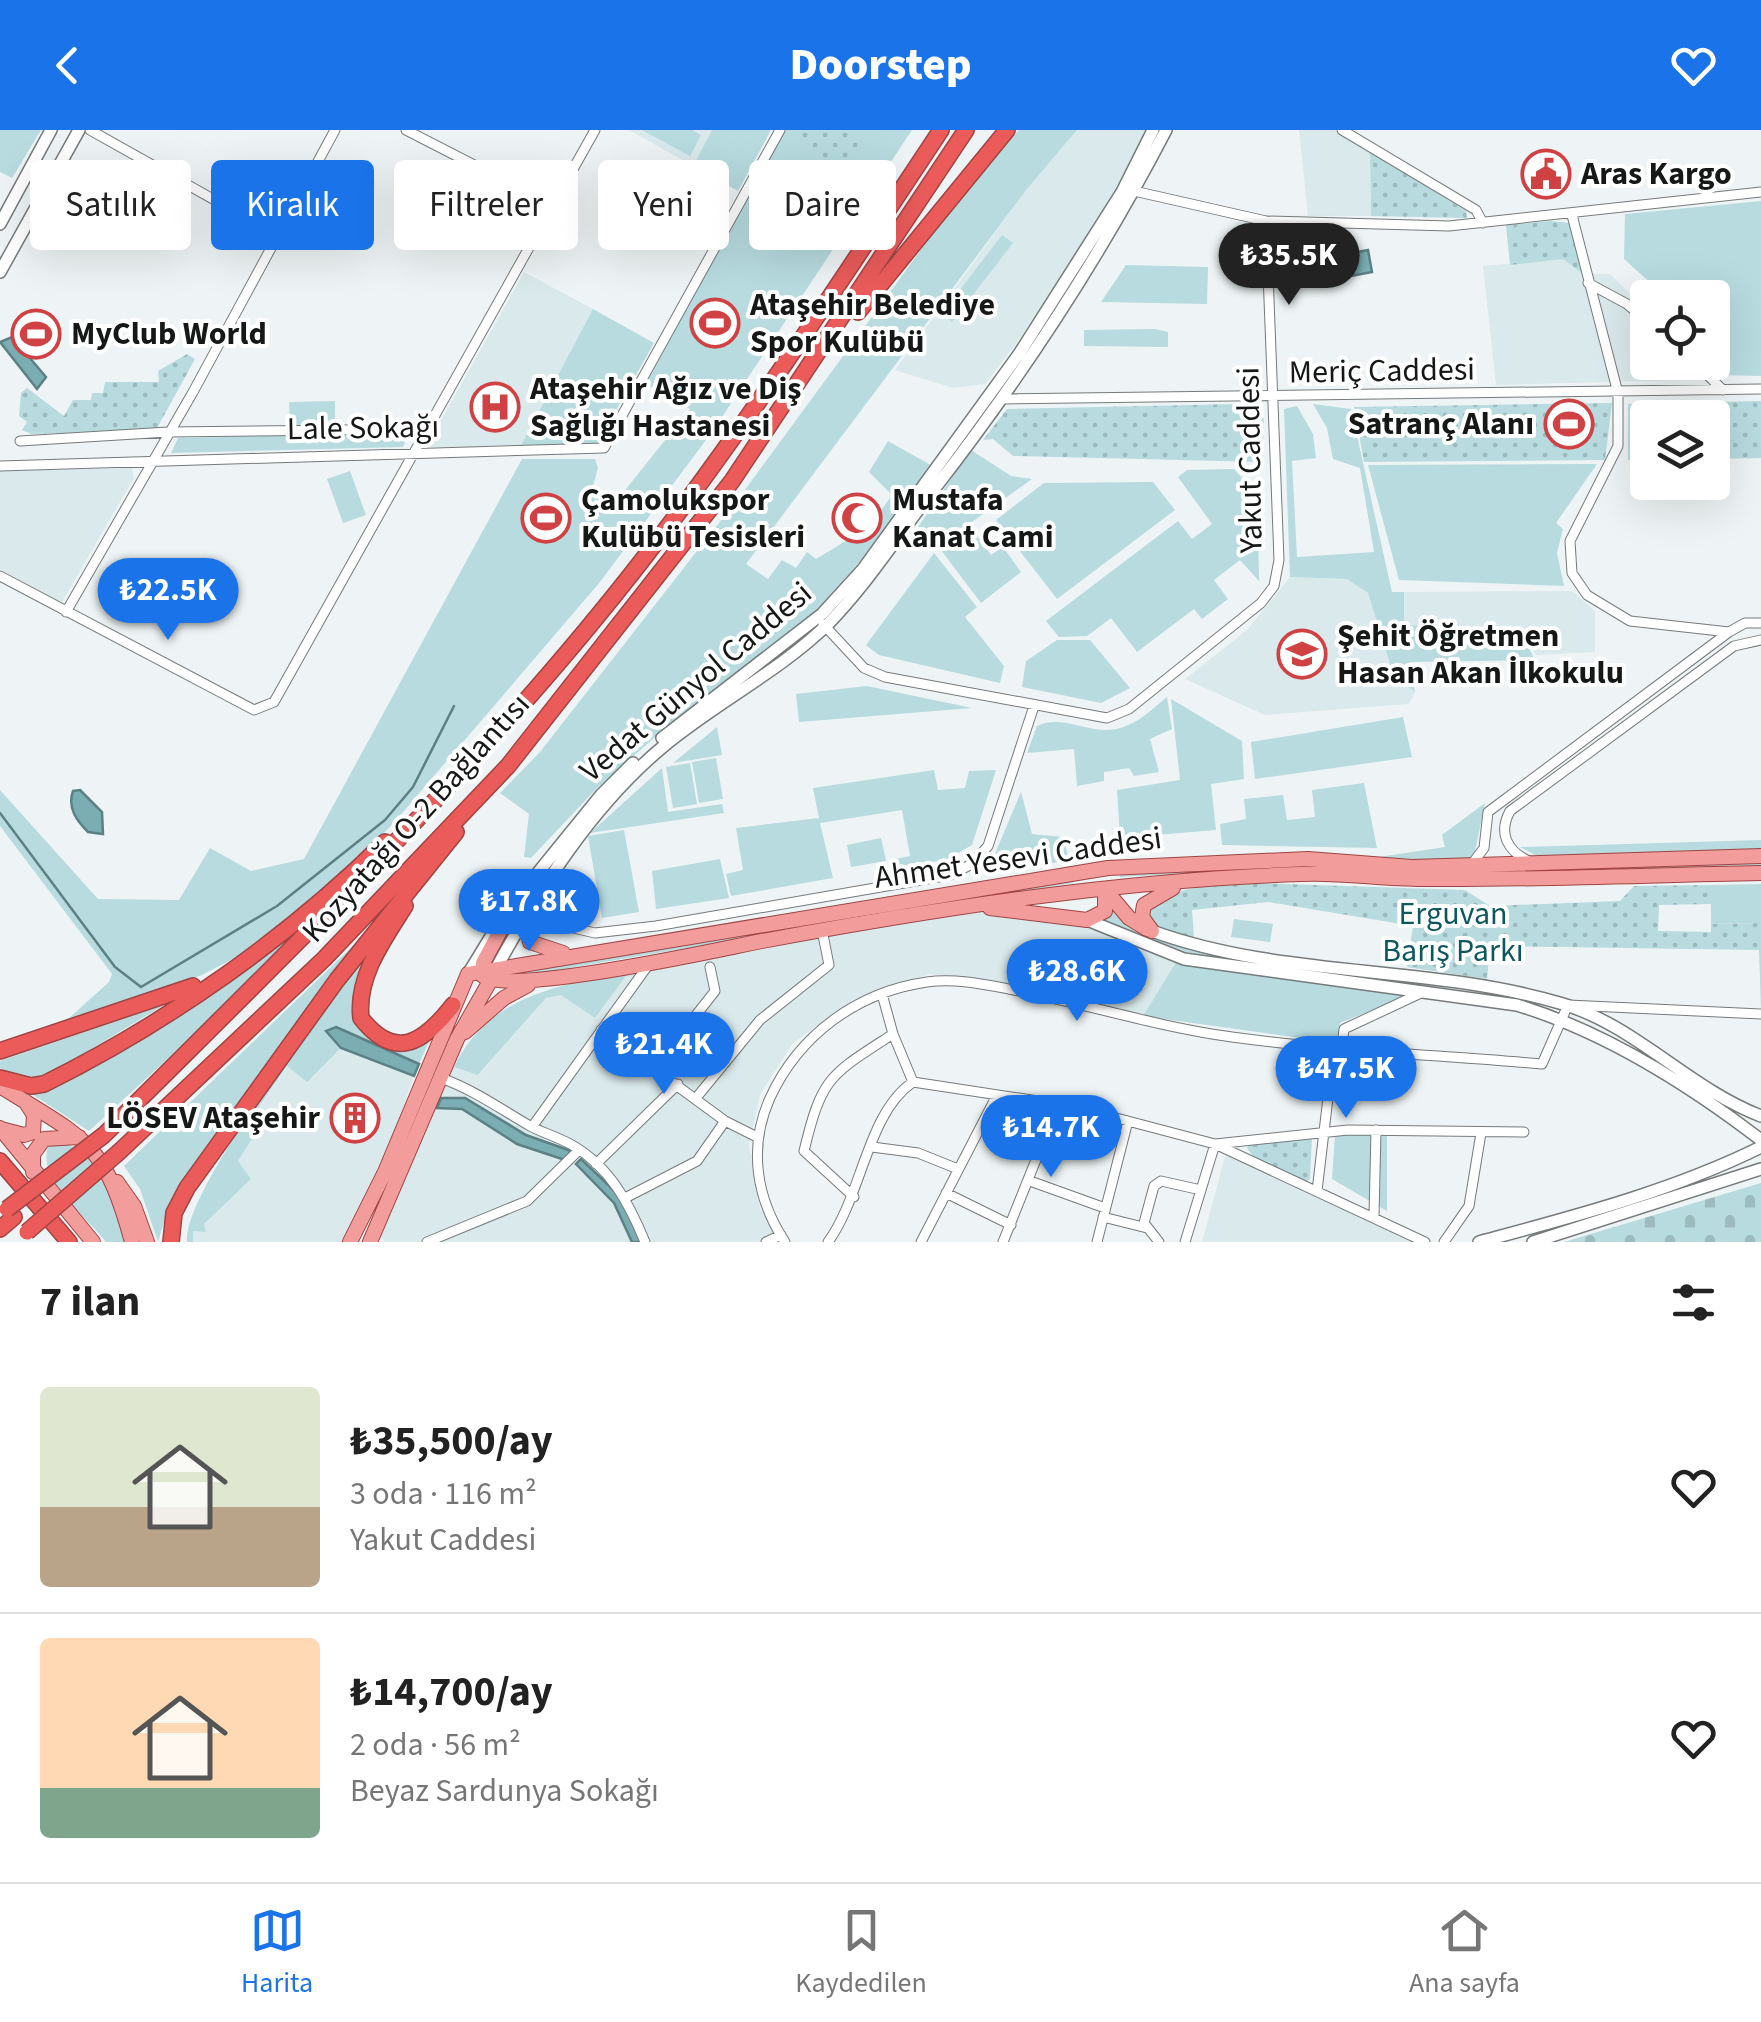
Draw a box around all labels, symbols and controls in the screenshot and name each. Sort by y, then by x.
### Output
text: Doorstep [789,33,972,97]
icon: back [40,38,95,93]
icon: heart [1666,38,1721,93]
public building icon: Aras Kargo [1520,148,1572,200]
place label: Aras Kargo [1580,151,1732,197]
chip: Satılık [30,160,191,250]
chip: Kiralık [211,160,374,250]
chip: Filtreler [394,160,578,250]
chip: Yeni [598,160,729,250]
chip: Daire [749,160,896,250]
pin: ₺35.5K [1208,223,1370,308]
text: ₺35.5K [1241,232,1337,278]
map controls [1630,280,1730,500]
button: locate [1630,280,1730,380]
place label: Ataşehir Belediye Spor Kulübü [749,282,995,365]
sports icon: Ataşehir Belediye Spor Kulübü [689,297,741,349]
sports icon: MyClub World [10,308,62,360]
place label: MyClub World [71,311,267,357]
street label: Meriç Caddesi [1289,346,1475,396]
place label: Ataşehir Ağız ve Diş Sağlığı Hastanesi [529,366,801,449]
street label: Yakut Caddesi [1225,366,1275,555]
hospital icon: Ataşehir Ağız ve Diş Sağlığı Hastanesi [469,381,521,433]
sports icon: Satranç Alanı [1543,398,1595,450]
button: layers [1630,400,1730,500]
place label: Satranç Alanı [1348,401,1534,447]
street label: Lale Sokağı [286,404,440,452]
place label: Çamolukspor Kulübü Tesisleri [581,477,805,560]
place label: Mustafa Kanat Cami [892,477,1054,560]
sports icon: Çamolukspor Kulübü Tesisleri [520,492,572,544]
mosque icon: Mustafa Kanat Cami [831,492,883,544]
pin: ₺22.5K [87,558,249,643]
text: ₺22.5K [120,567,216,613]
street label: Vedat Günyol Caddesi [570,571,822,793]
place label: Şehit Öğretmen Hasan Akan İlkokulu [1337,613,1624,696]
school or university icon: Şehit Öğretmen Hasan Akan İlkokulu [1276,628,1328,680]
street label: Kozyatağı O-2 Bağlantısı [291,683,541,953]
street label: Ahmet Yesevi Caddesi [871,815,1165,901]
pin: ₺17.8K [448,869,610,954]
text: ₺17.8K [481,878,577,924]
park label: Erguvan Barış Parkı [1382,891,1524,974]
pin: ₺28.6K [996,939,1158,1024]
text: ₺28.6K [1029,948,1125,994]
pin: ₺21.4K [583,1012,745,1097]
text: ₺21.4K [616,1021,712,1067]
pin: ₺47.5K [1265,1036,1427,1121]
text: ₺47.5K [1298,1045,1394,1091]
building icon: LÖSEV Ataşehir [329,1092,381,1144]
place label: LÖSEV Ataşehir [106,1095,320,1141]
pin: ₺14.7K [970,1095,1132,1180]
text: ₺14.7K [1003,1104,1099,1150]
text: 7 ilan [40,1272,140,1332]
icon: filters [1666,1275,1721,1330]
text: ₺35,500/ay [350,1411,553,1471]
icon: home [120,1427,240,1547]
icon: heart [1666,1460,1721,1515]
text: 3 oda · 116 m² [350,1471,537,1517]
text: Yakut Caddesi [350,1517,536,1563]
text: ₺14,700/ay [350,1662,553,1722]
icon: home [120,1678,240,1798]
icon: heart [1666,1711,1721,1766]
text: 2 oda · 56 m² [350,1722,521,1768]
text: Beyaz Sardunya Sokağı [350,1768,659,1814]
tab: Harita [241,1903,313,2003]
tab: Kaydedilen [795,1903,927,2003]
tab: Ana sayfa [1409,1903,1520,2003]

